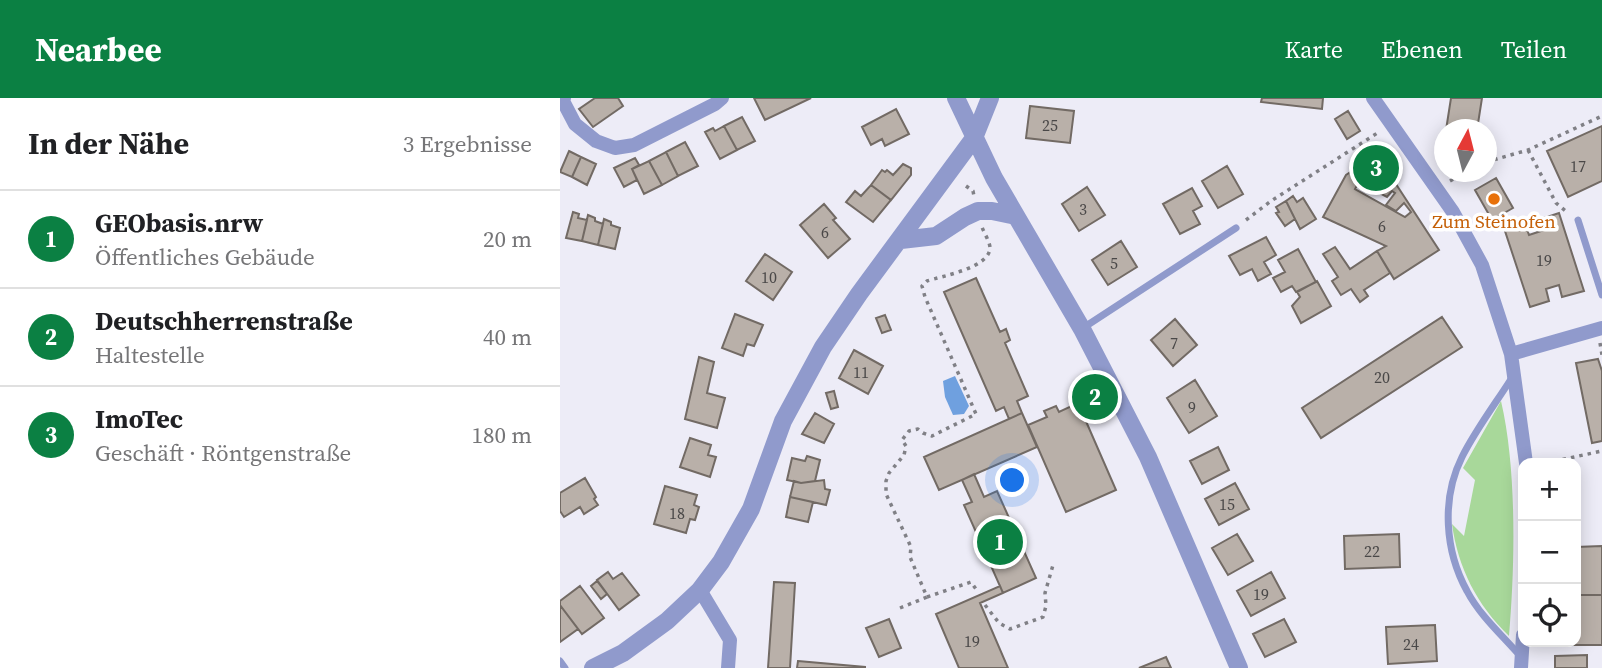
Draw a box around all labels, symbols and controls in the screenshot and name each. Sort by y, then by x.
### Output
text: Nearbee [35,27,162,72]
text: Karte [1284,33,1343,66]
text: Ebenen [1381,33,1463,66]
text: Teilen [1501,33,1567,66]
house number: 25 [1042,114,1058,136]
north arrow [1434,119,1497,182]
text: In der Nähe [28,123,189,164]
text: 3 Ergebnisse [403,128,532,160]
pin: 3 [1353,142,1399,194]
house number: 17 [1570,155,1586,177]
marker: Zum Steinofen [1486,191,1502,207]
house number: 3 [1079,198,1087,220]
text: GEObasis.nrw [95,205,263,241]
place label: Zum Steinofen [1432,208,1556,234]
house number: 6 [1378,215,1386,237]
house number: 6 [821,221,829,243]
text: 1 [45,223,57,255]
text: 20 m [483,223,532,255]
text: Öffentliches Gebäude [95,241,315,273]
house number: 19 [1536,249,1552,271]
house number: 5 [1110,252,1118,274]
house number: 10 [761,266,777,288]
text: Deutschherrenstraße [95,303,353,339]
text: 2 [45,321,57,353]
text: 40 m [483,321,532,353]
house number: 7 [1170,332,1178,354]
text: Haltestelle [95,339,205,371]
house number: 11 [853,361,869,383]
house number: 20 [1374,366,1390,388]
pin: 2 [1072,371,1118,423]
house number: 9 [1188,396,1196,418]
text: ImoTec [95,401,183,437]
text: 3 [45,419,57,451]
text: 180 m [471,419,532,451]
text: Geschäft · Röntgenstraße [95,437,351,469]
map controls [1518,458,1581,647]
button: + [1518,458,1581,521]
your location [995,463,1029,497]
house number: 15 [1219,493,1235,515]
house number: 18 [669,502,685,524]
pin: 1 [977,516,1023,568]
button: − [1518,521,1581,584]
house number: 22 [1364,540,1380,562]
house number: 19 [1253,583,1269,605]
button: locate [1518,584,1581,647]
house number: 19 [964,630,980,652]
house number: 24 [1403,633,1419,655]

